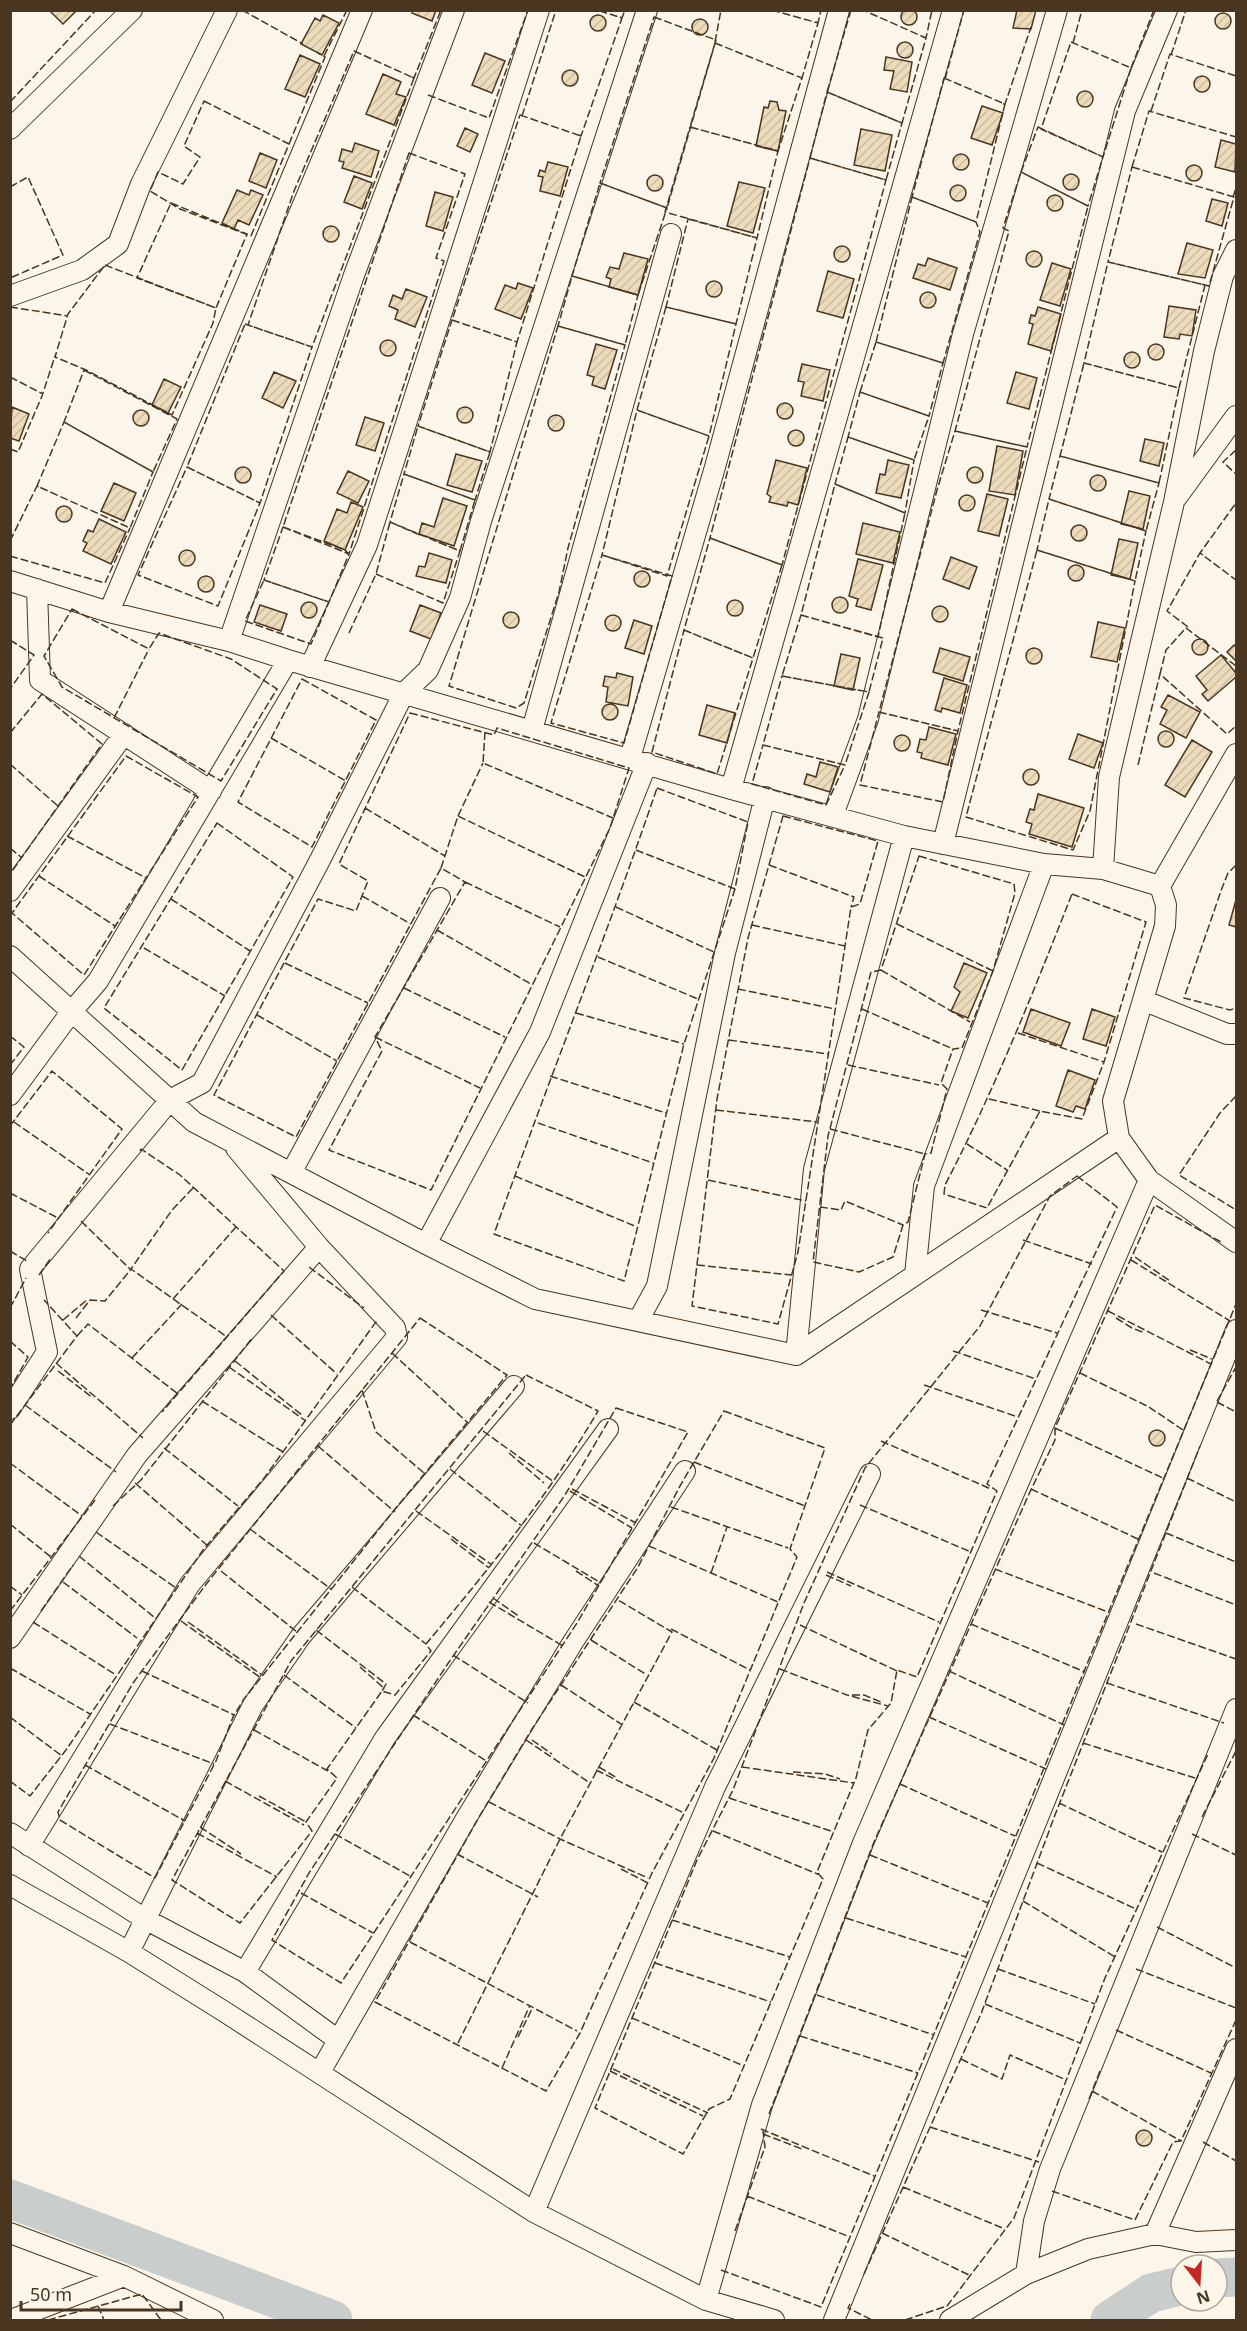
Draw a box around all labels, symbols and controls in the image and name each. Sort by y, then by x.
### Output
north arrow [1169,2253,1229,2313]
scale bar [21,2274,182,2312]
text: 50 m [30,2282,72,2306]
text: N [1194,2285,1213,2310]

